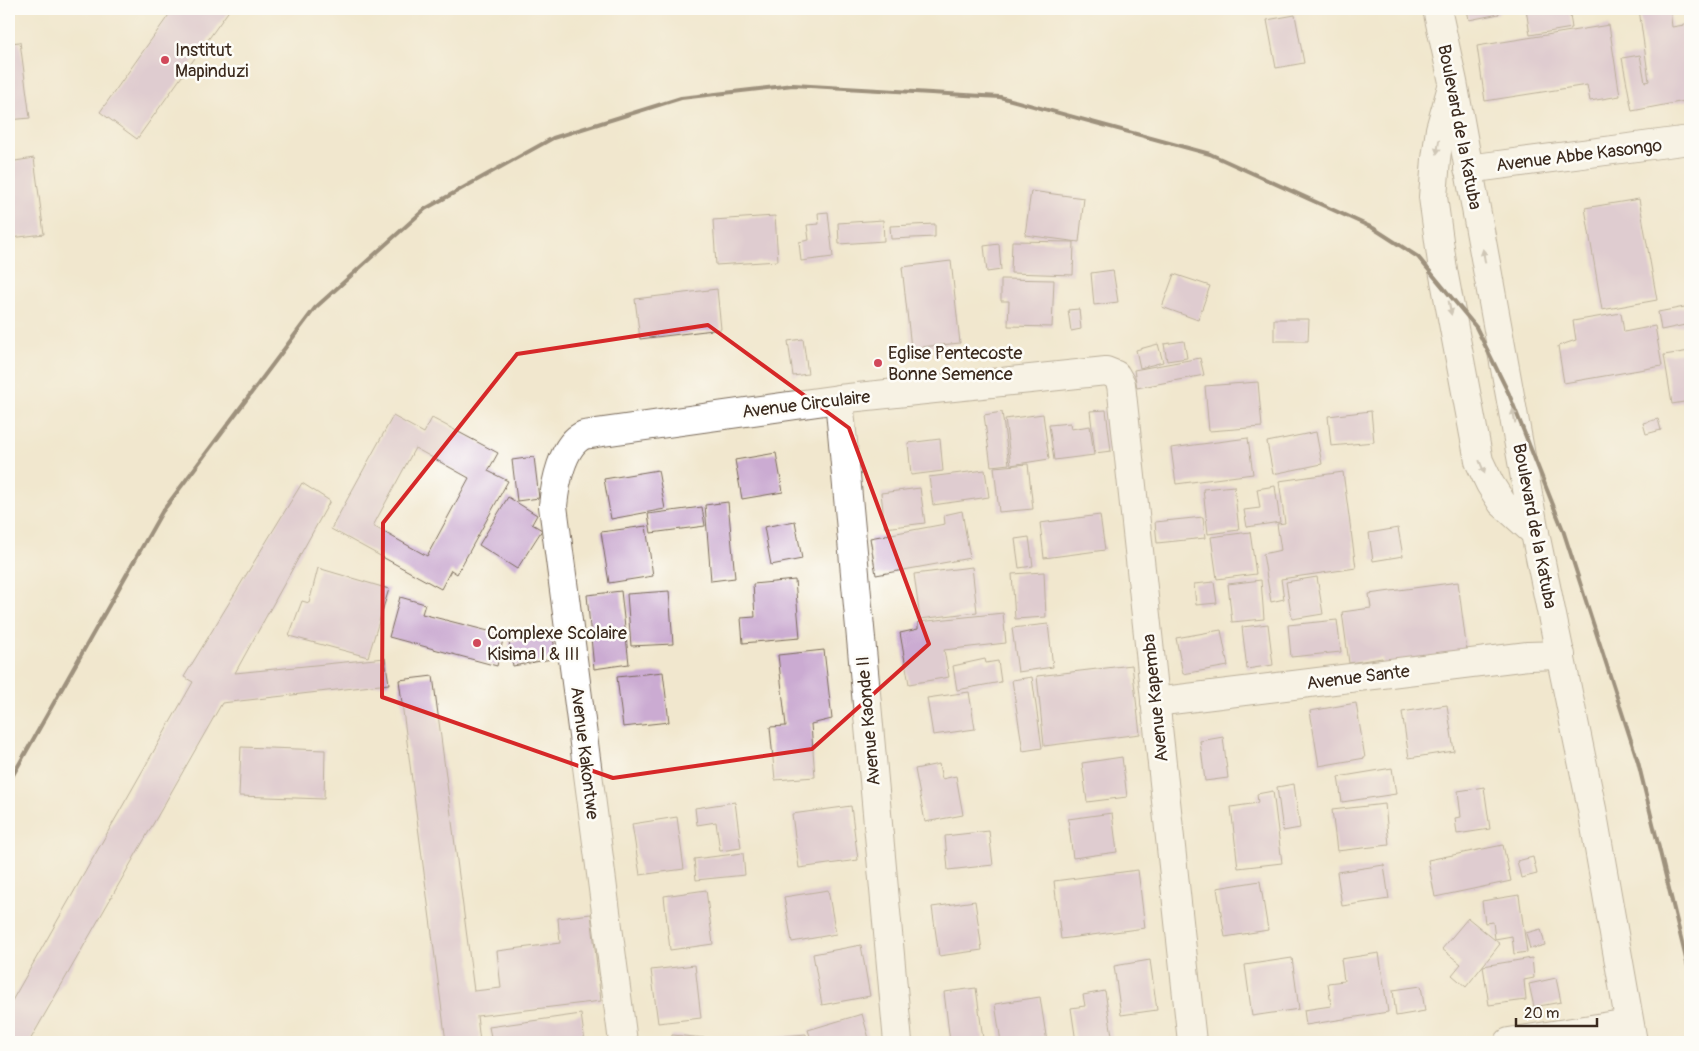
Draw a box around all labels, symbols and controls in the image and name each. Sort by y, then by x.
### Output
place label: Institut Mapinduzi [175,39,249,83]
street label: Boulevard de la Katuba [1432,43,1487,212]
marker: Institut Mapinduzi [159,54,171,66]
street label: Avenue Abbe Kasongo [1495,134,1664,177]
one-way arrow [1433,139,1441,155]
one-way arrow [1480,247,1488,263]
one-way arrow [1446,300,1454,316]
place label: Eglise Pentecoste Bonne Semence [888,342,1022,386]
marker: Eglise Pentecoste Bonne Semence [872,357,884,369]
street label: Avenue Circulaire [741,385,872,424]
one-way arrow [1509,407,1517,423]
street label: Boulevard de la Katuba [1507,442,1562,611]
one-way arrow [1479,460,1487,474]
place label: Complexe Scolaire Kisima I & III [487,622,627,666]
street label: Avenue Kapemba [1137,633,1174,763]
marker: Complexe Scolaire Kisima I & III [471,637,483,649]
street label: Avenue Kaonde II [851,655,886,787]
street label: Avenue Sante [1305,660,1411,695]
street label: Avenue Kakontwe [565,685,604,821]
scale bar [1516,996,1598,1028]
text: 20 m [1524,1004,1559,1023]

